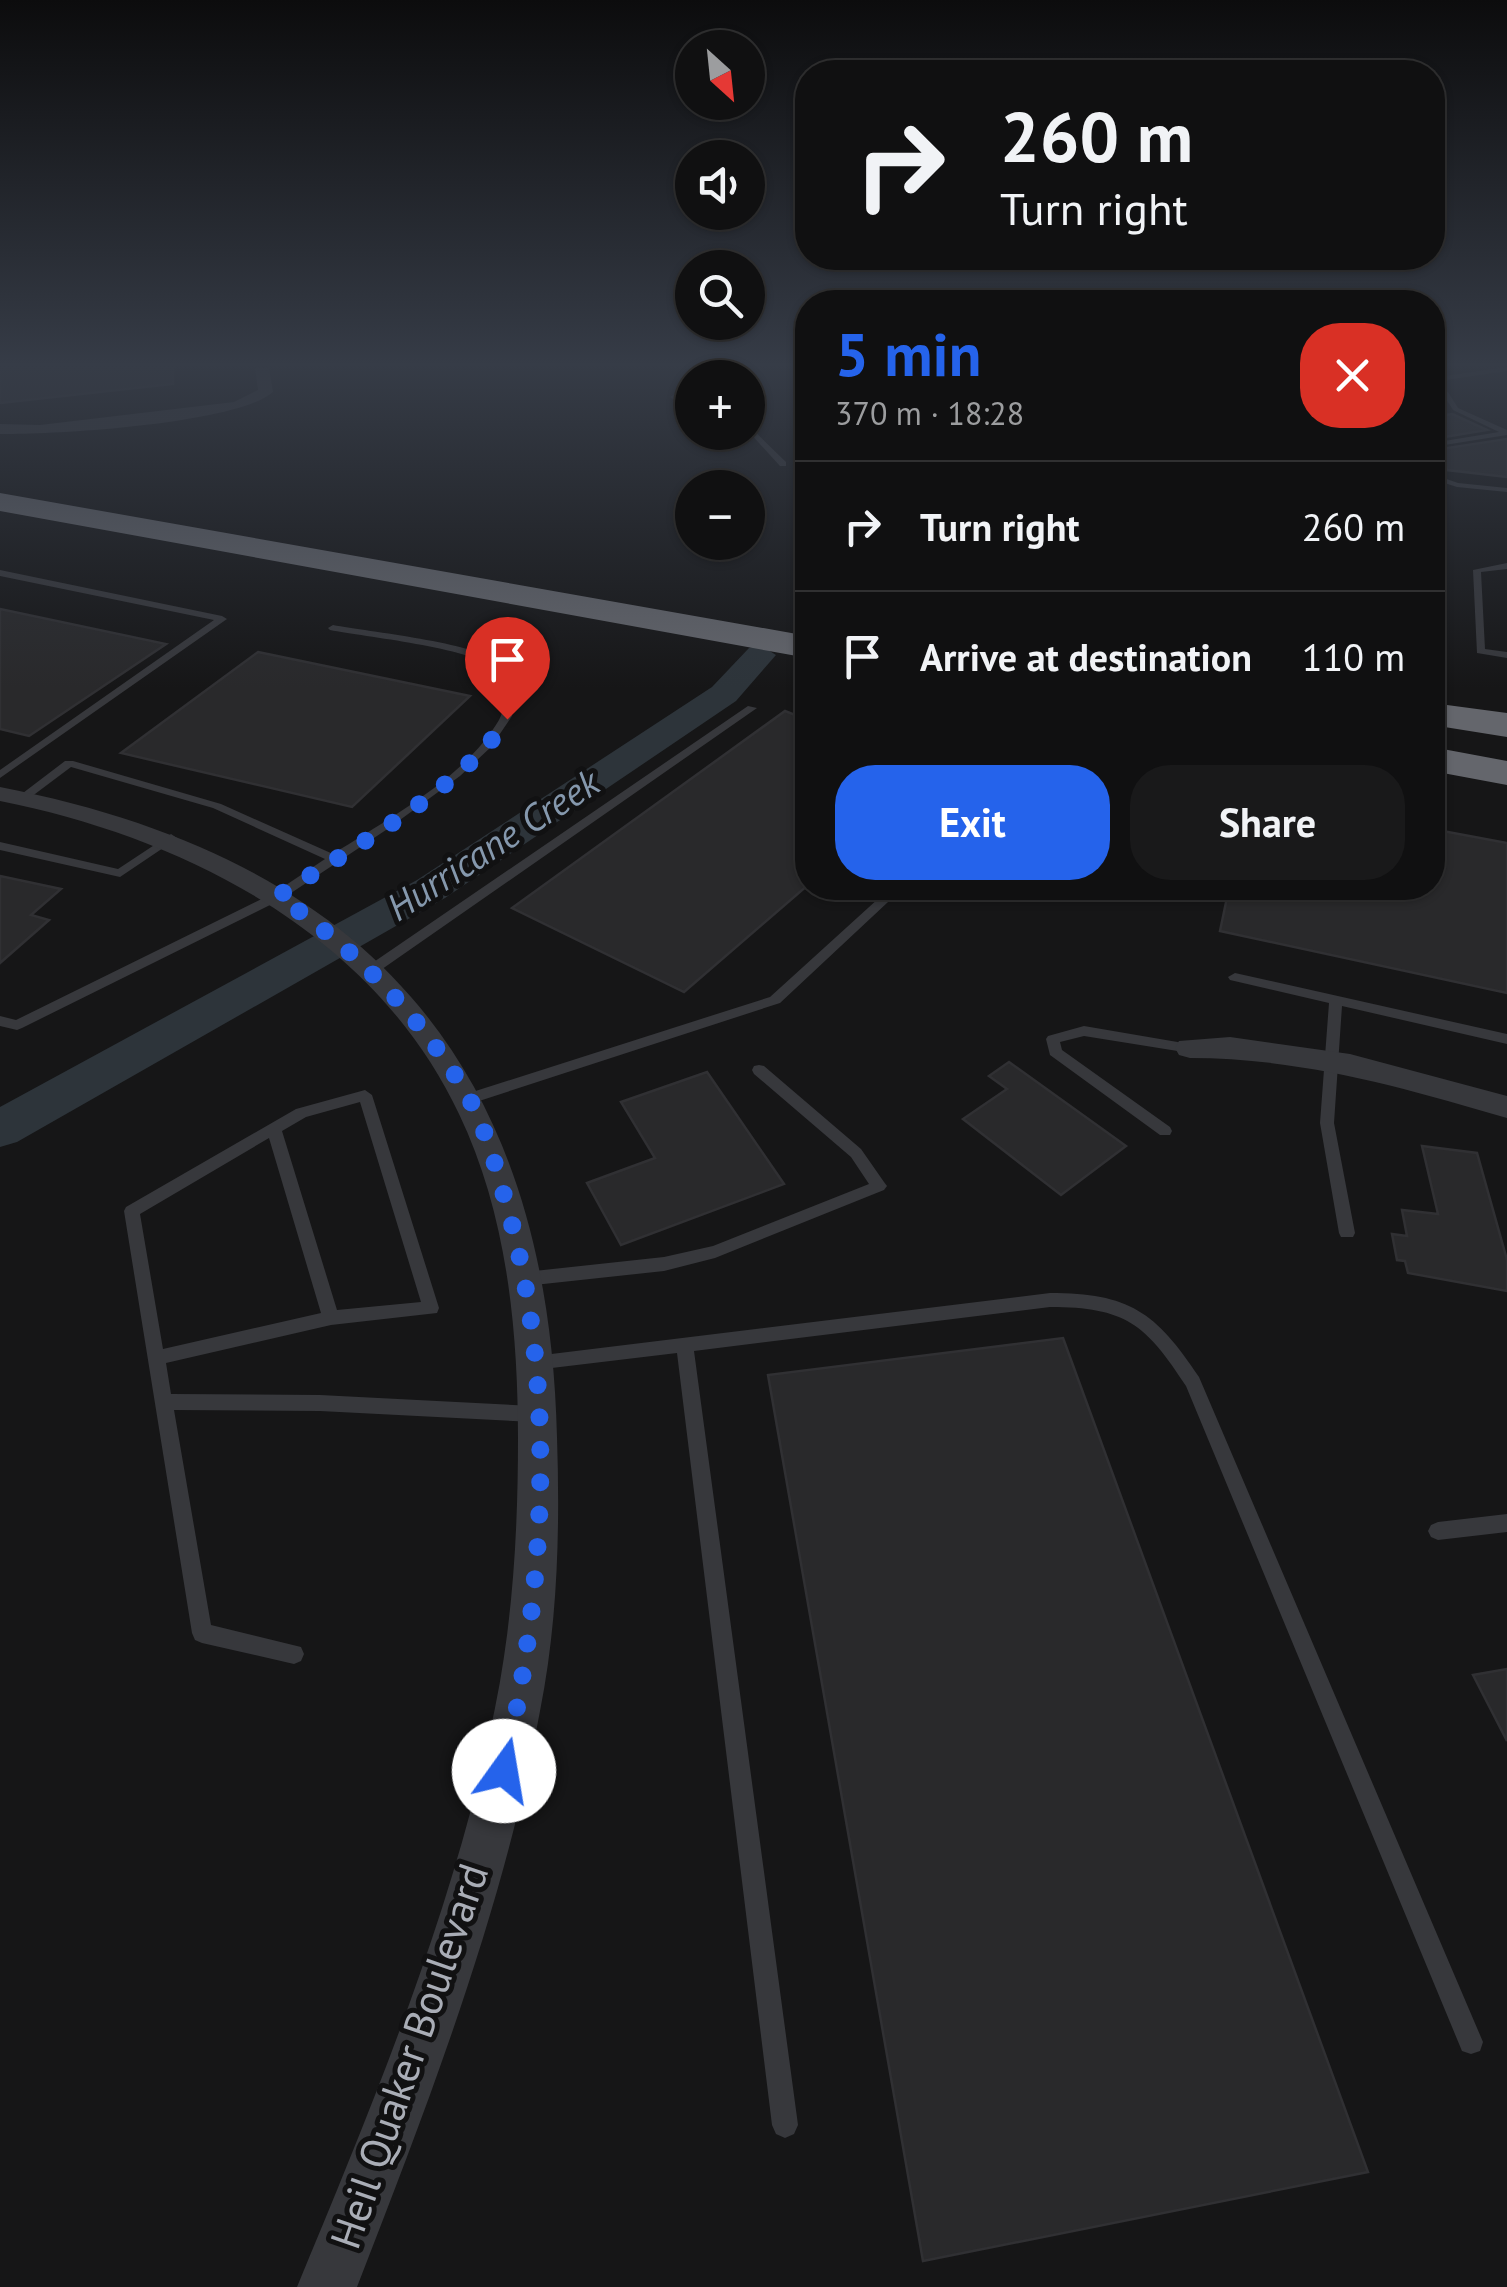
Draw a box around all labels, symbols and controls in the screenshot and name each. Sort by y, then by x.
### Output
north arrow [675,30,765,120]
map controls [675,30,765,560]
text: 260 m [1000,91,1193,181]
icon: right [835,100,965,230]
button: sound [675,140,765,230]
text: Turn right [1000,179,1188,237]
button: search [675,250,765,340]
text: 5 min [835,315,981,393]
button: close [1300,323,1405,428]
button: + [675,360,765,450]
text: 370 m · 18:28 [835,392,1024,434]
button: − [675,470,765,560]
icon: right [835,499,890,554]
text: Turn right [920,502,1080,551]
text: 260 m [1302,502,1405,551]
pin [465,617,550,720]
icon: arrive [835,629,890,684]
icon: arrive [480,632,535,687]
text: Arrive at destination [920,632,1252,681]
text: 110 m [1302,632,1405,681]
water label: Hurricane Creek [377,756,609,931]
button: Exit [835,765,1110,880]
button: Share [1130,765,1405,880]
position arrow [452,1719,556,1823]
street label: Heil Quaker Boulevard [317,1856,500,2255]

